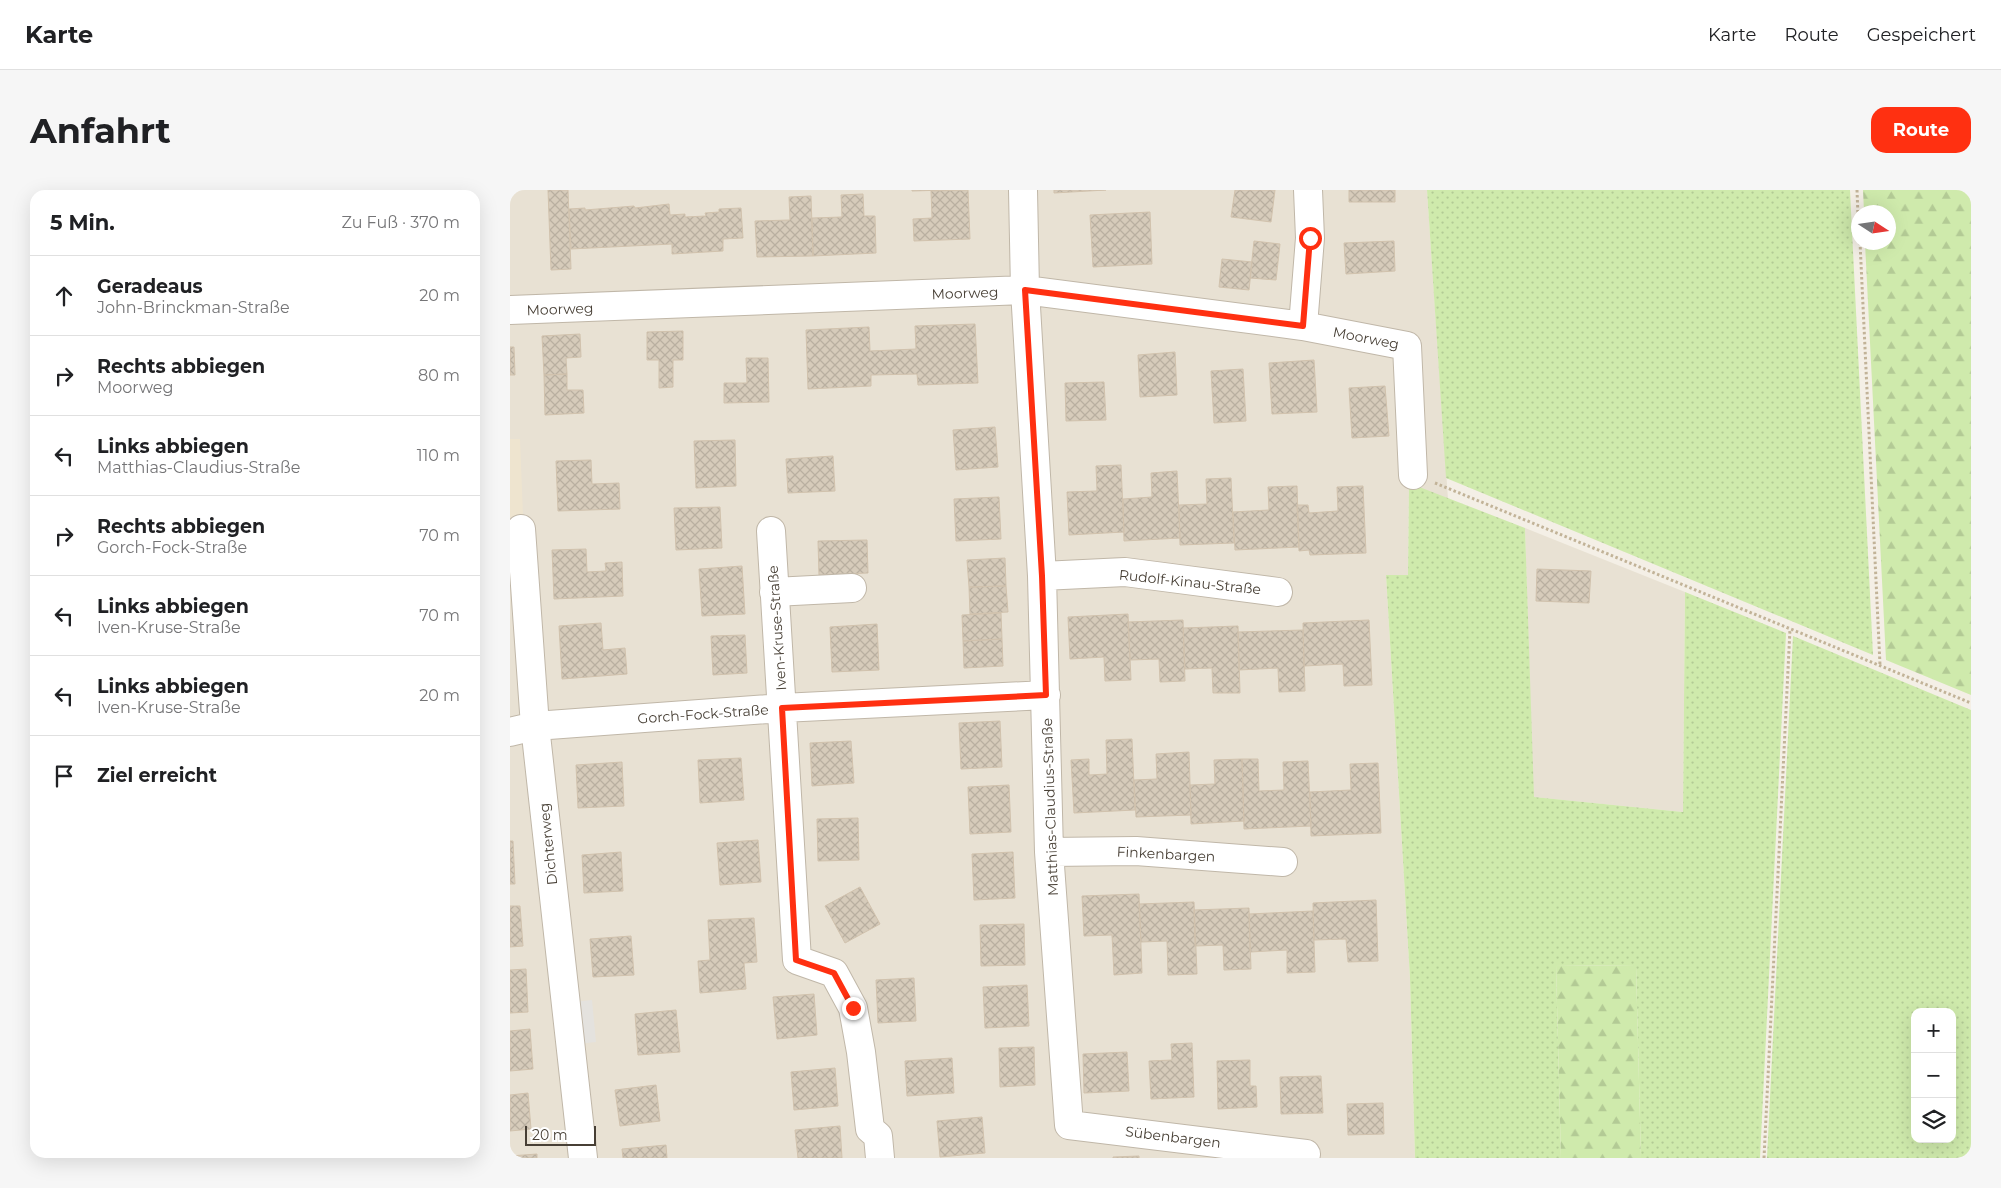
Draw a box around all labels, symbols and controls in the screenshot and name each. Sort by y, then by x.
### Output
text: Karte [25,20,93,49]
text: Karte [1708,24,1756,46]
text: Route [1784,24,1839,46]
text: Gespeichert [1867,24,1976,46]
button: Route [1871,107,1971,153]
text: Anfahrt [30,109,171,152]
north arrow [1851,205,1896,250]
text: 5 Min. [50,210,115,235]
text: Zu Fuß · 370 m [341,213,460,232]
route start [1299,227,1322,250]
text: Geradeaus [97,275,203,298]
icon: ahead [50,282,78,310]
street label: Moorweg [931,283,999,303]
text: 20 m [419,286,460,305]
text: John-Brinckman-Straße [97,298,290,317]
street label: Moorweg [526,299,594,319]
street label: Moorweg [1331,323,1401,353]
text: Rechts abbiegen [97,355,265,378]
icon: right [50,362,78,390]
text: 80 m [418,366,460,385]
text: Moorweg [97,378,173,397]
text: Links abbiegen [97,435,249,458]
icon: left [50,442,78,470]
text: 110 m [417,446,460,465]
text: Matthias-Claudius-Straße [97,458,300,477]
text: Rechts abbiegen [97,515,265,538]
icon: right [50,522,78,550]
text: 70 m [419,526,460,545]
text: Gorch-Fock-Straße [97,538,247,557]
street label: Iven-Kruse-Straße [764,565,790,691]
street label: Rudolf-Kinau-Straße [1118,566,1262,598]
text: Links abbiegen [97,595,249,618]
icon: left [50,602,78,630]
text: 70 m [419,606,460,625]
text: Iven-Kruse-Straße [97,618,241,637]
text: Links abbiegen [97,675,249,698]
icon: left [50,682,78,710]
text: 20 m [419,686,460,705]
text: Iven-Kruse-Straße [97,698,241,717]
street label: Gorch-Fock-Straße [637,700,769,728]
street label: Matthias-Claudius-Straße [1038,718,1062,896]
icon: arrive [50,762,78,790]
text: Ziel erreicht [97,764,217,787]
street label: Dichterweg [535,802,561,886]
street label: Finkenbargen [1116,842,1216,866]
route end [842,997,865,1020]
map controls [1911,1008,1956,1143]
button: + [1911,1008,1956,1053]
button: − [1911,1053,1956,1098]
button: layers [1911,1098,1956,1143]
street label: Sübenbargen [1124,1122,1222,1152]
scale bar [525,1123,596,1146]
text: 20 m [532,1126,568,1144]

